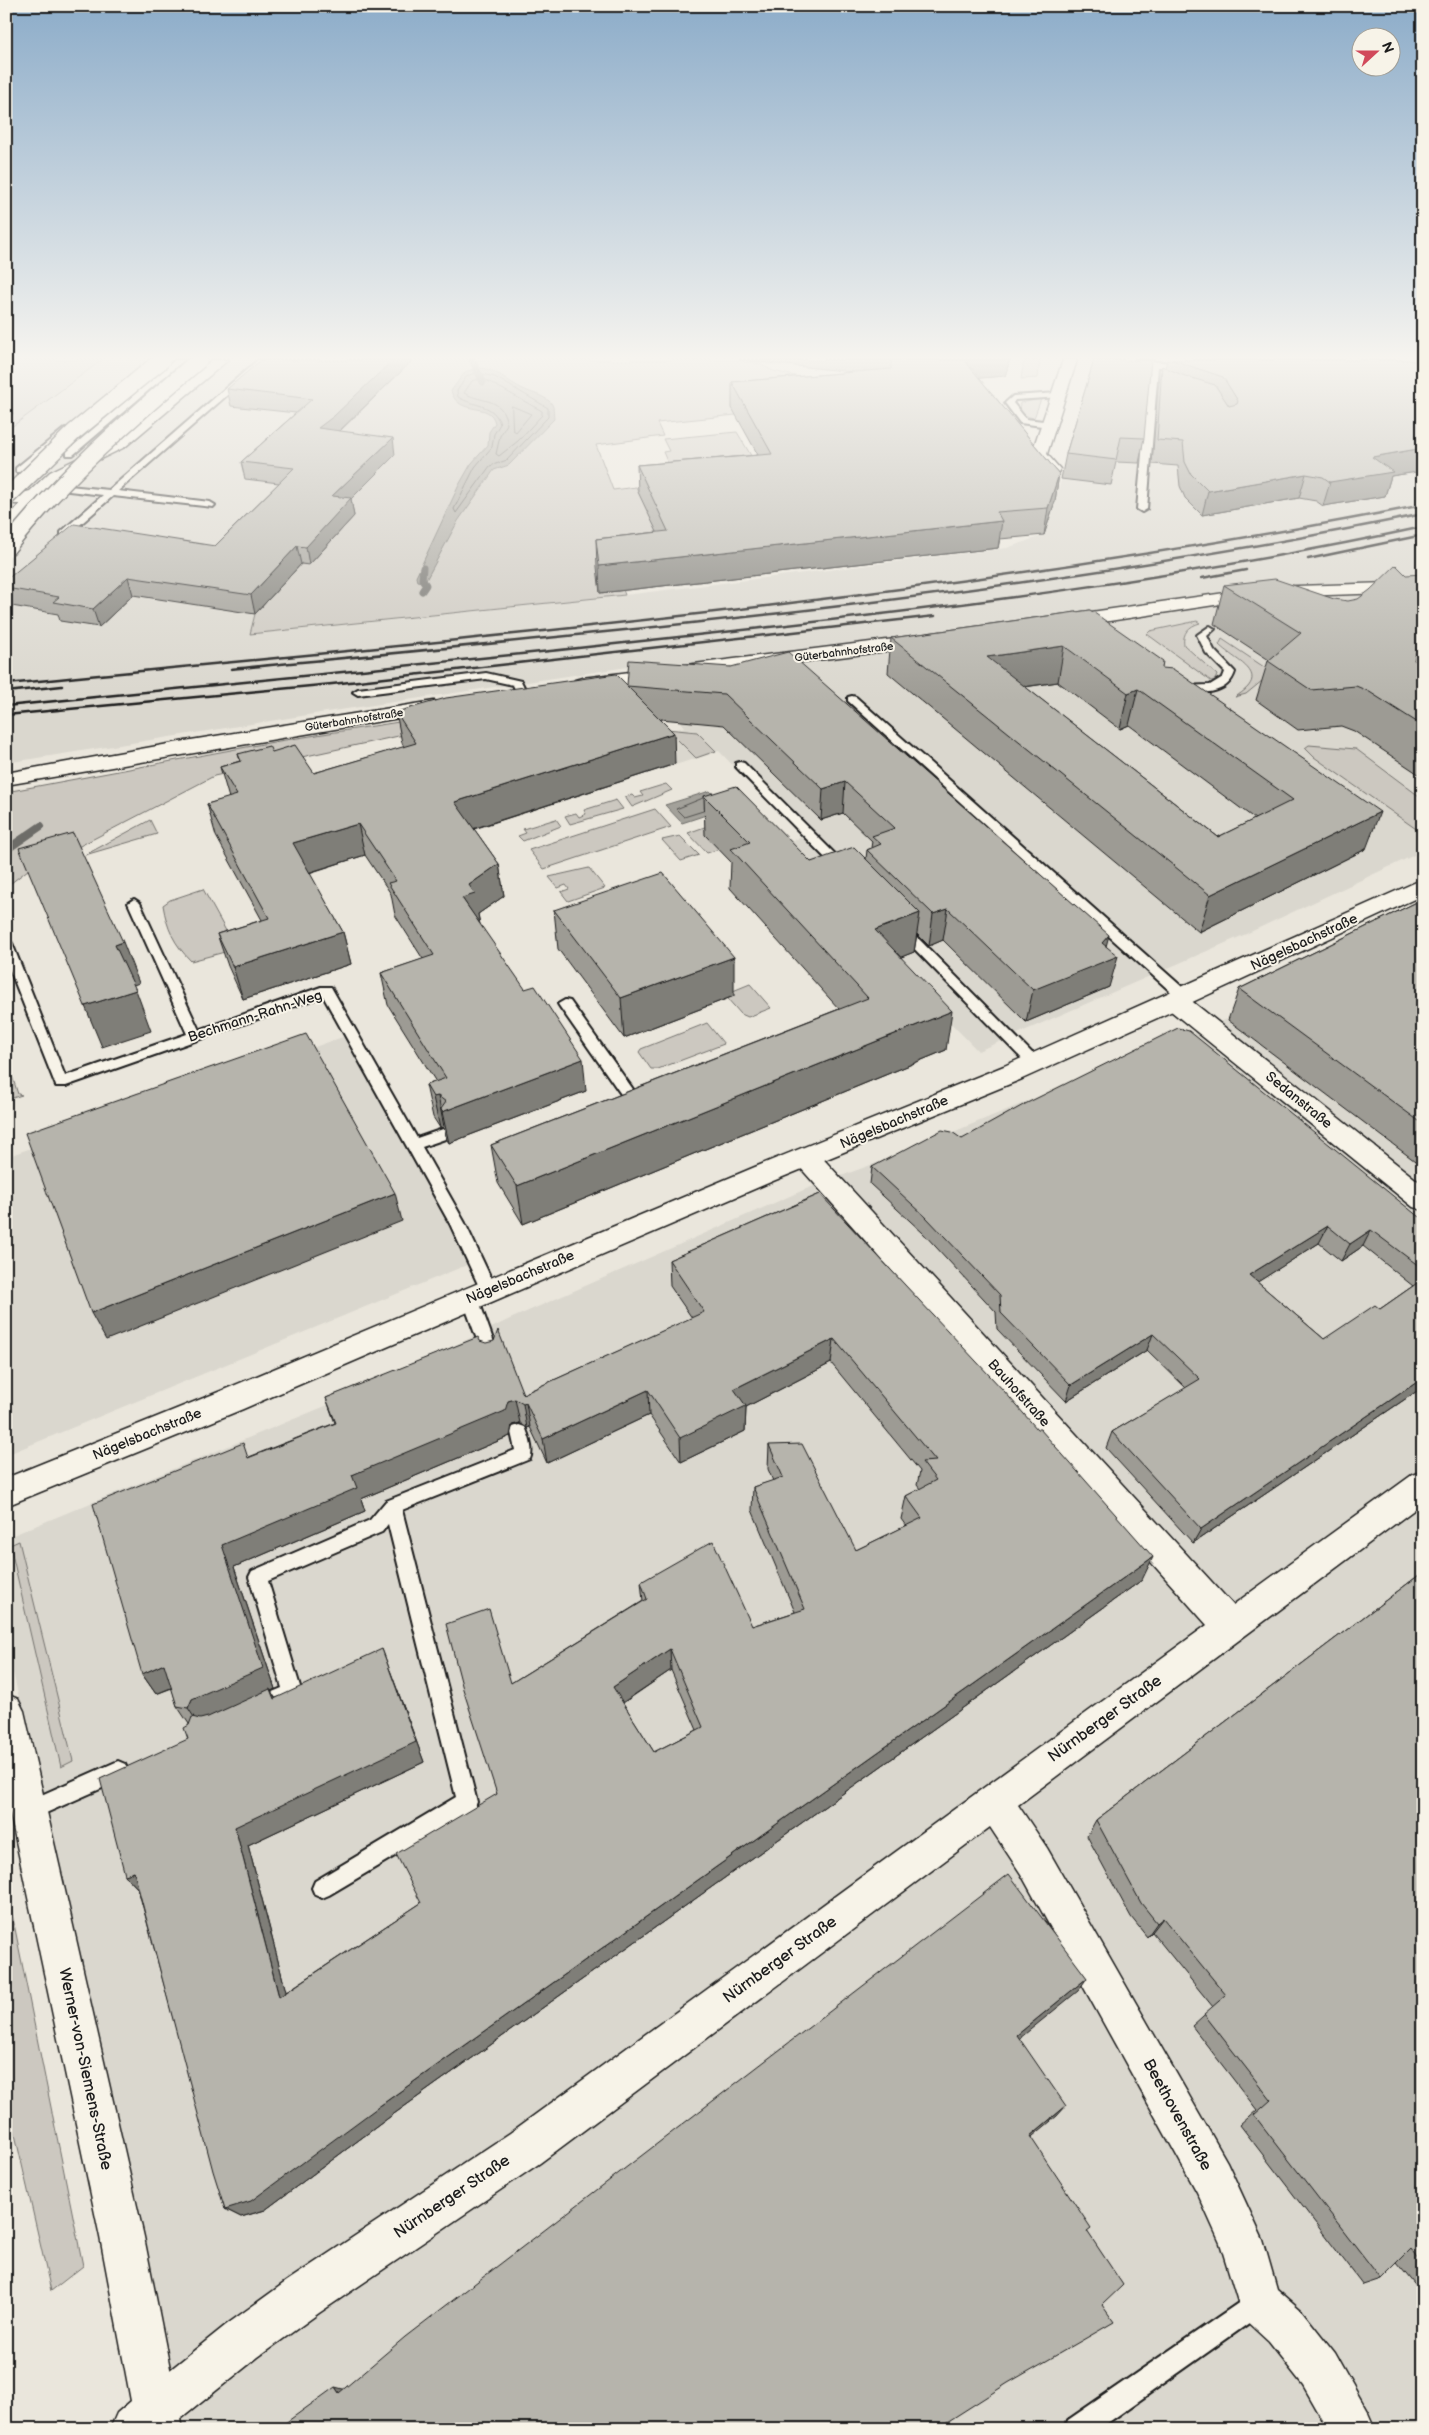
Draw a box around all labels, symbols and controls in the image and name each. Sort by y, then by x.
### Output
north arrow [1352,28,1402,78]
text: N [1378,40,1397,55]
street label: Güterbahnhofstraße [794,639,895,665]
street label: Güterbahnhofstraße [304,706,405,734]
street label: Nägelsbachstraße [1248,910,1360,974]
street label: Bechmann-Rahn-Weg [186,986,324,1046]
street label: Sedanstraße [1262,1068,1336,1132]
street label: Nägelsbachstraße [837,1092,951,1152]
street label: Nägelsbachstraße [463,1247,577,1307]
street label: Bauhofstraße [984,1356,1054,1430]
street label: Nägelsbachstraße [90,1404,204,1464]
street label: Nürnberger Straße [1044,1671,1166,1767]
street label: Nürnberger Straße [719,1912,841,2008]
street label: Werner-von-Siemens-Straße [54,1966,116,2172]
street label: Beethovenstraße [1139,2056,1216,2174]
street label: Nürnberger Straße [390,2151,514,2243]

